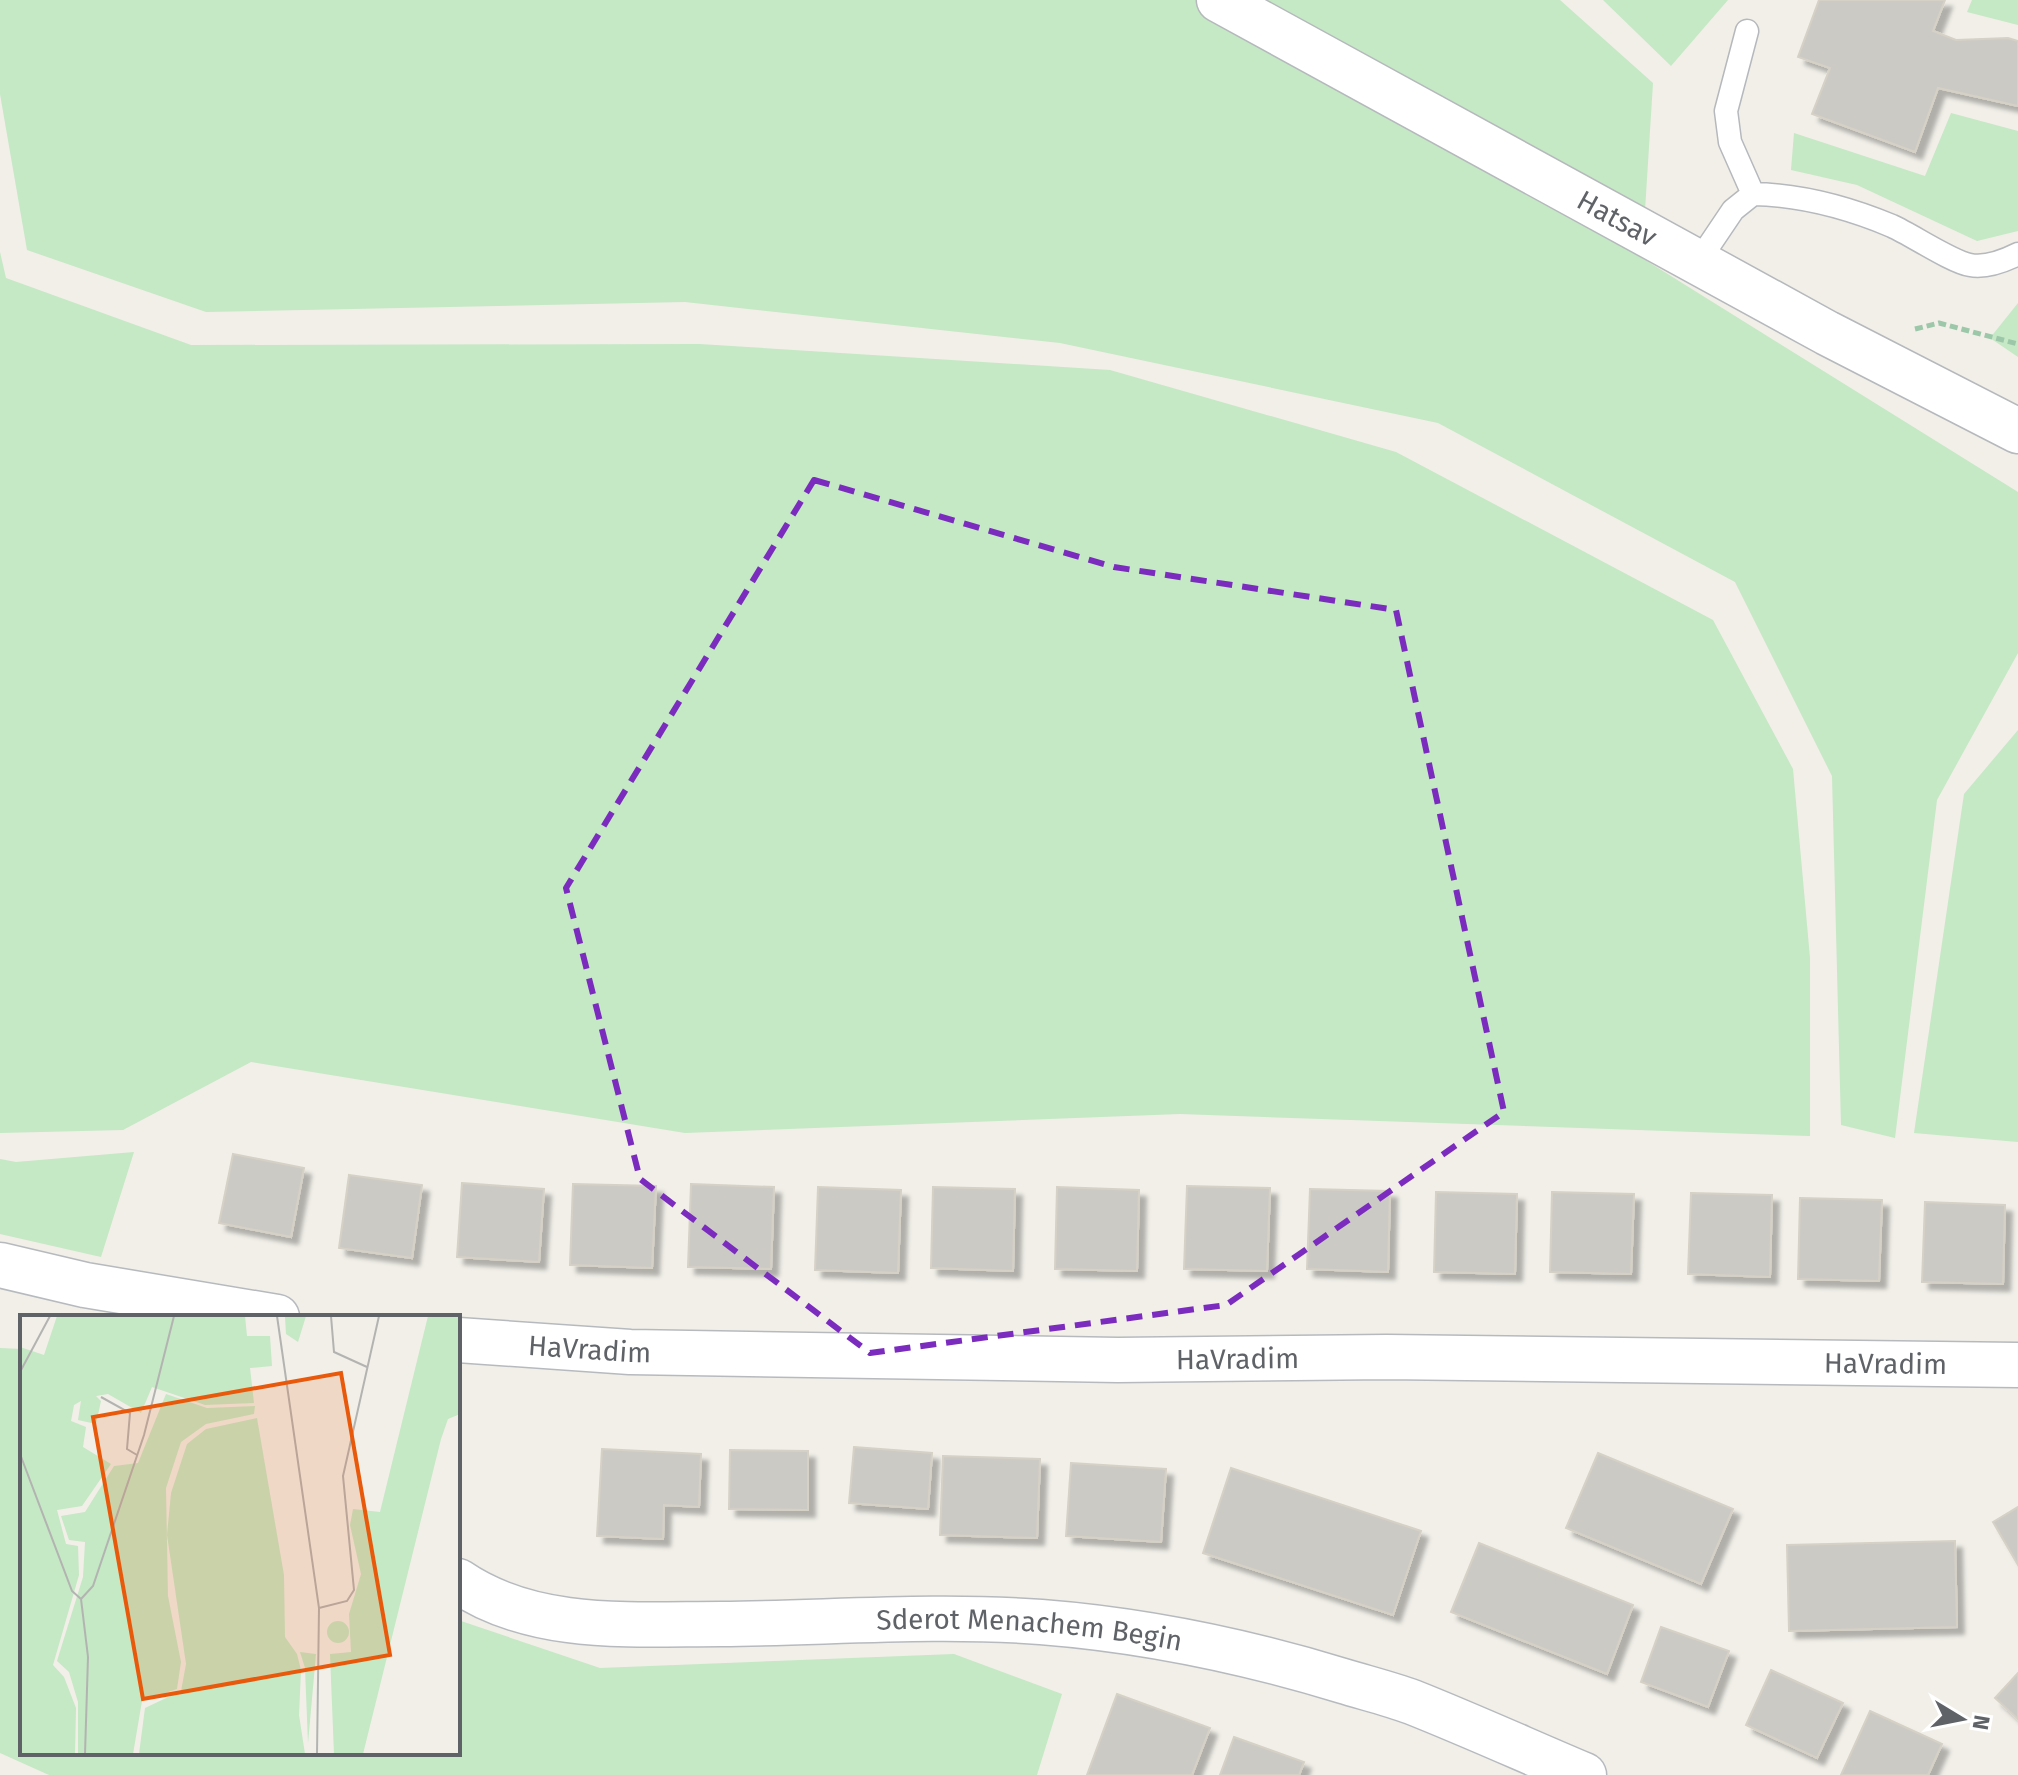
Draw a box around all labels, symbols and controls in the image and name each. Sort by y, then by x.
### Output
street label: Hatsav [1572,183,1663,253]
inset map [20,1315,460,1755]
street label: HaVradim [527,1328,651,1369]
street label: HaVradim [1176,1341,1299,1376]
street label: HaVradim [1824,1346,1947,1381]
street label: Sderot Menachem Begin [876,1602,1185,1657]
north arrow [1922,1679,2002,1759]
text: N [1967,1713,1996,1732]

